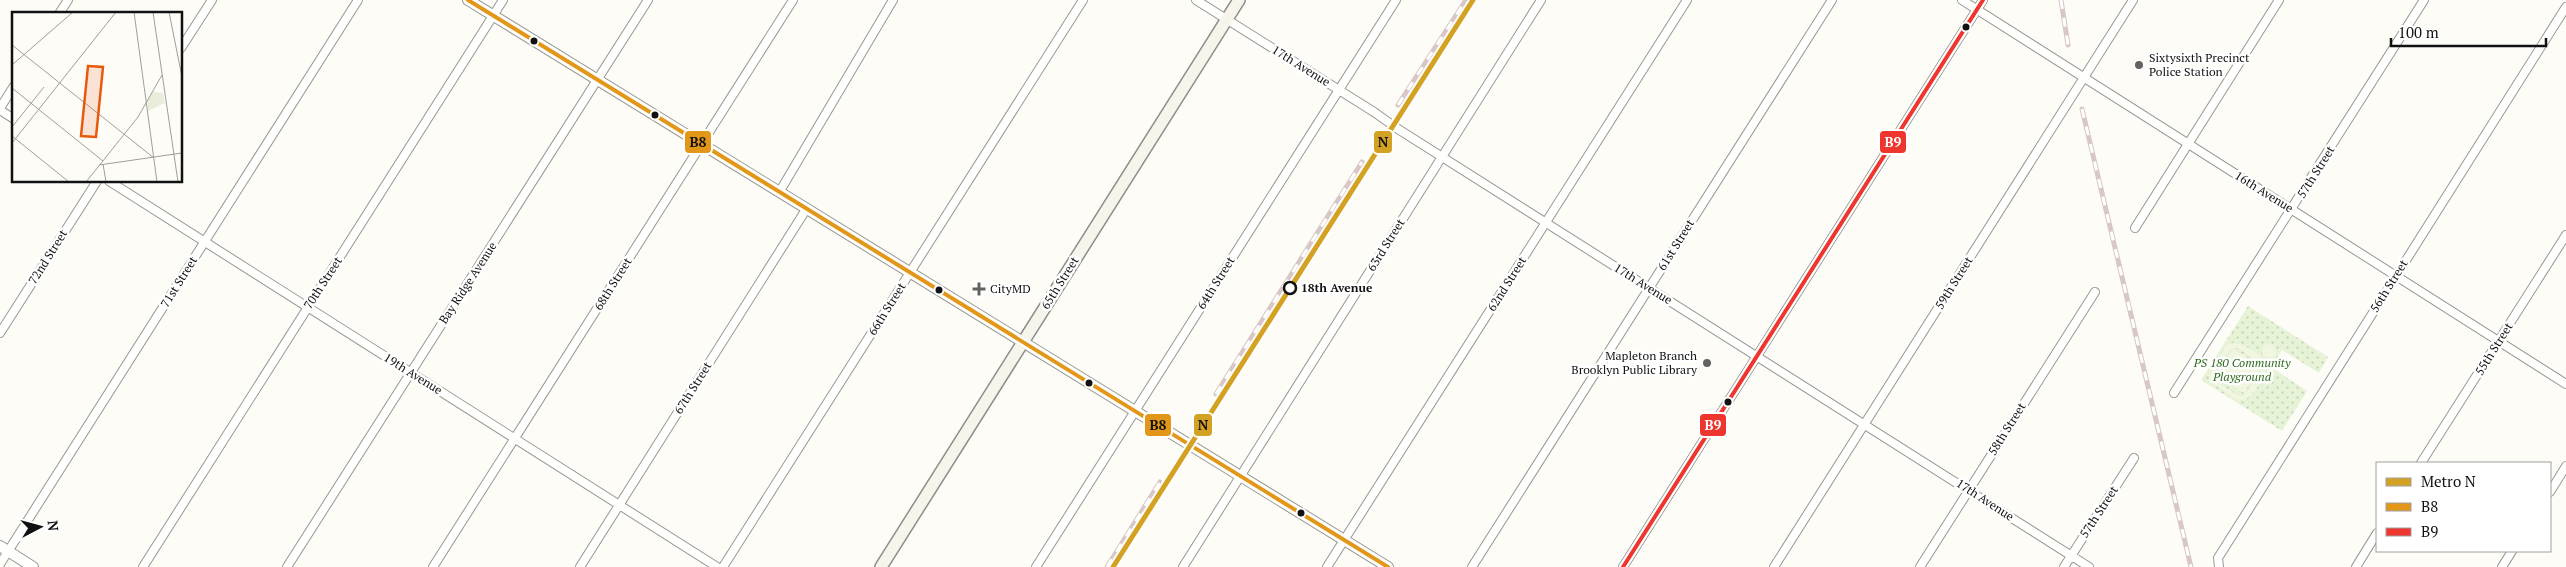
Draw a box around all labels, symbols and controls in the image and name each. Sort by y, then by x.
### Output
inset map [12,12,182,182]
scale bar [2391,15,2546,47]
unlabelled marker [1961,22,1971,32]
text: 100 m [2398,22,2439,42]
unlabelled marker [529,36,539,46]
street label: 17th Avenue [1269,42,1333,89]
place label: Sixtysixth Precinct Police Station [2149,50,2250,79]
marker: Sixtysixth Precinct Police Station [2133,59,2145,71]
unlabelled marker [650,110,660,120]
line badge: B8 [684,130,712,154]
line badge: N [1373,130,1393,154]
line badge: B9 [1879,130,1907,154]
text: B8 [690,132,707,151]
text: N [1378,132,1389,151]
text: B9 [1885,132,1902,151]
street label: 57th Street [2294,142,2338,201]
street label: 16th Avenue [2232,168,2296,215]
street label: 63rd Street [1364,215,1408,274]
street label: 61st Street [1654,216,1697,273]
street label: 72nd Street [25,226,71,287]
street label: Bay Ridge Avenue [436,239,500,327]
street label: 71st Street [157,253,200,310]
street label: 70th Street [300,253,345,312]
street label: 65th Street [1038,253,1082,312]
street label: 64th Street [1194,253,1238,312]
street label: 62nd Street [1484,253,1530,314]
street label: 59th Street [1932,253,1976,312]
street label: 68th Street [591,254,635,313]
street label: 56th Street [2367,256,2411,315]
street label: 17th Avenue [1611,260,1675,307]
street label: 66th Street [865,279,909,338]
place label: 18th Avenue [1301,280,1373,295]
place label: CityMD [990,281,1031,296]
marker: 18th Avenue [1283,281,1297,295]
marker: CityMD [972,282,986,296]
unlabelled marker [934,285,944,295]
street label: 55th Street [2472,319,2516,378]
place label: Mapleton Branch Brooklyn Public Library [1571,348,1698,377]
street label: 19th Avenue [381,350,445,397]
park label: PS 180 Community Playground [2193,355,2291,384]
marker: Mapleton Branch Brooklyn Public Library [1701,357,1713,369]
street label: 67th Street [671,358,715,417]
unlabelled marker [1084,378,1094,388]
unlabelled marker [1723,397,1733,407]
street label: 58th Street [1985,399,2029,458]
line badge: B8 [1144,413,1172,437]
line badge: N [1193,413,1213,437]
line badge: B9 [1699,413,1727,437]
text: B8 [1150,415,1167,434]
text: N [1198,415,1209,434]
text: B9 [1705,415,1722,434]
legend [2376,462,2551,552]
text: Metro N [2421,471,2476,491]
street label: 17th Avenue [1954,475,2017,524]
street label: 57th Street [2076,483,2121,540]
text: B8 [2421,496,2438,516]
north arrow [15,502,65,552]
unlabelled marker [1296,508,1306,518]
text: N [43,519,63,532]
text: B9 [2421,521,2438,541]

